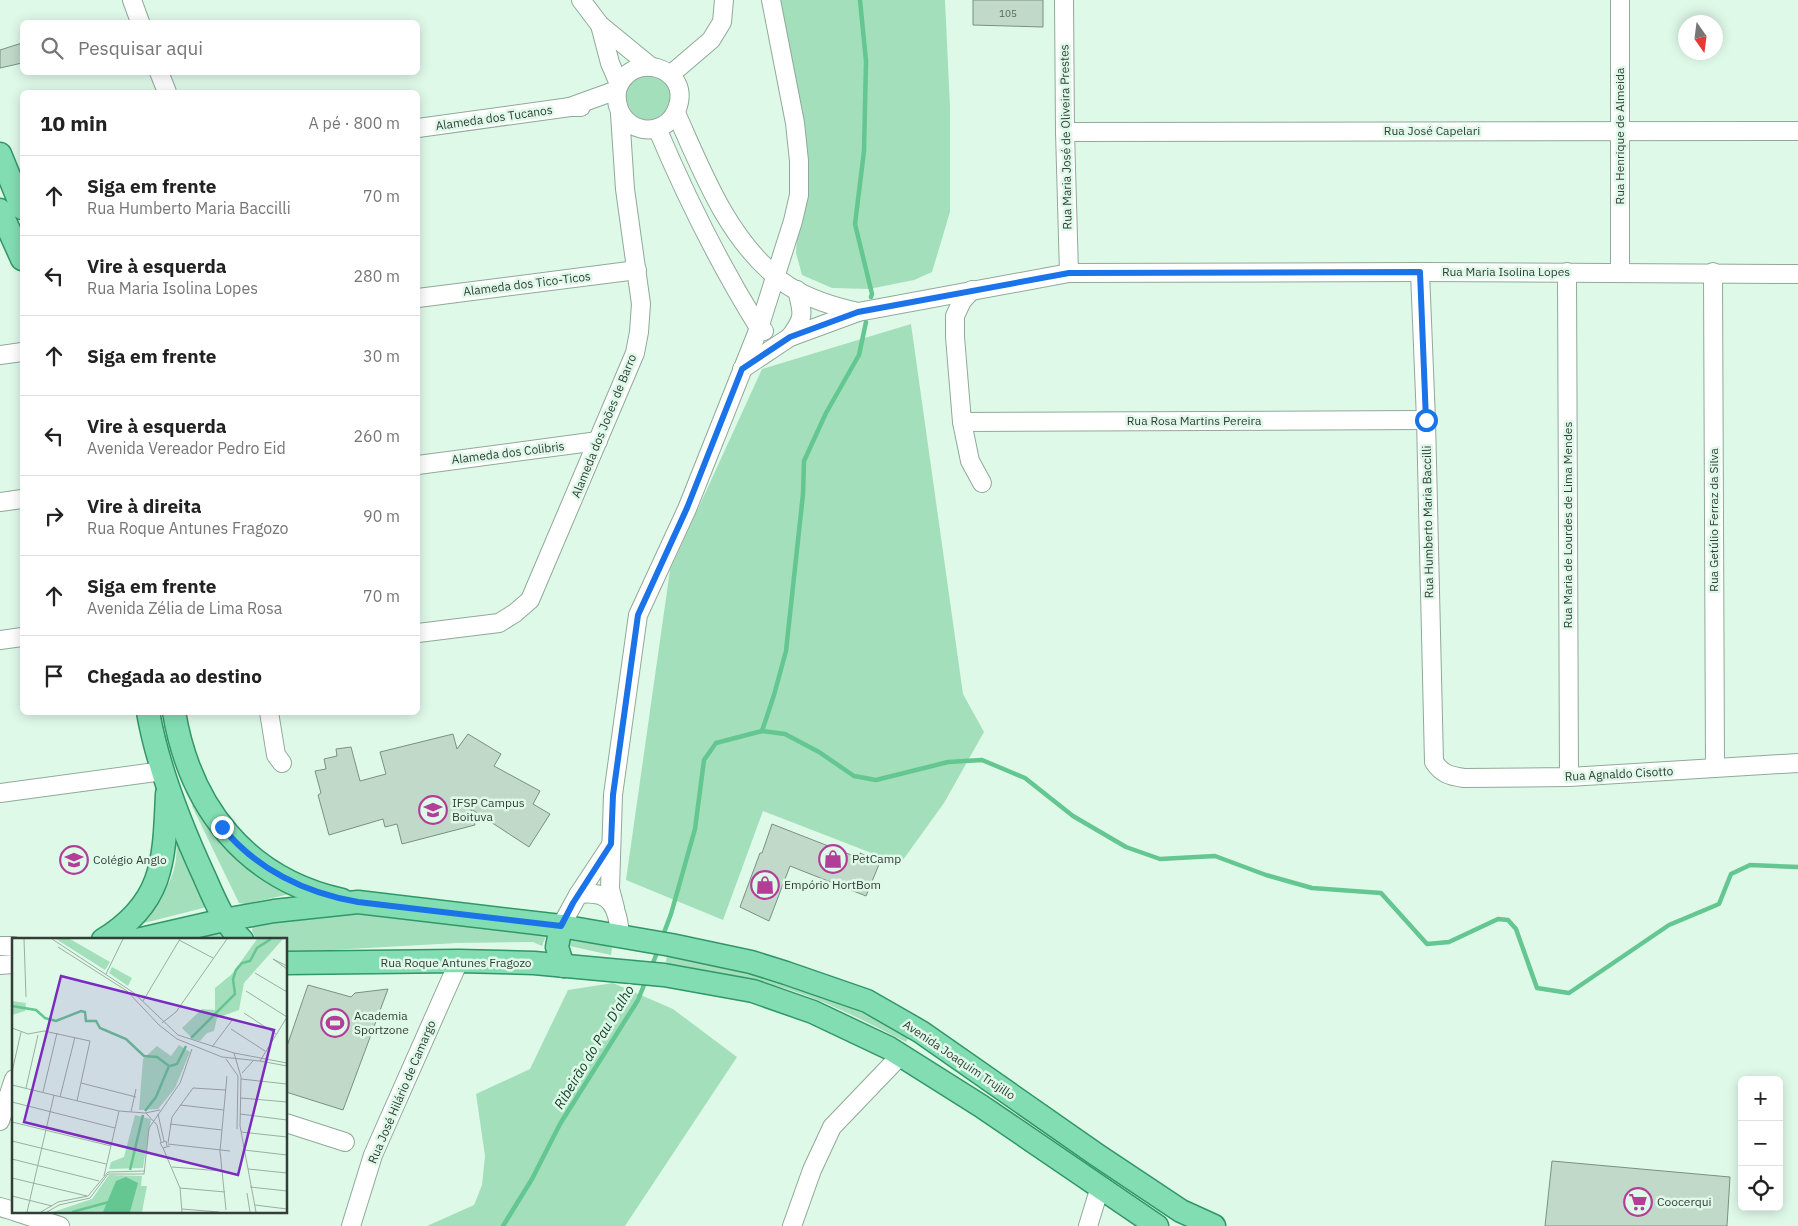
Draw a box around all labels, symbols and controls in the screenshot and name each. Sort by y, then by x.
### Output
house number: 105 [999,7,1017,20]
north arrow [1678,15,1723,60]
search box [20,20,420,75]
icon: search [38,34,66,62]
text: Pesquisar aqui [78,36,203,60]
street label: Rua Maria José de Oliveira Prestes [1056,44,1075,230]
street label: Rua Henrique de Almeida [1612,67,1627,205]
street label: Alameda dos Tucanos [435,102,553,133]
text: 10 min [40,109,107,137]
text: A pé · 800 m [309,113,400,133]
street label: Rua José Capelari [1384,123,1480,138]
text: Siga em frente [87,174,217,198]
icon: ahead [40,182,68,210]
text: 70 m [363,186,400,206]
text: Rua Humberto Maria Baccilli [87,198,291,218]
text: Vire à esquerda [87,254,227,278]
icon: left [40,262,68,290]
street label: Rua Maria Isolina Lopes [1442,264,1570,279]
text: 280 m [353,266,400,286]
street label: Alameda dos Tico-Ticos [462,268,592,299]
text: Rua Maria Isolina Lopes [87,278,258,298]
icon: ahead [40,342,68,370]
text: Siga em frente [87,344,217,368]
text: 30 m [363,346,400,366]
street label: Alameda dos Joões de Barro [568,351,639,500]
route start [1415,409,1438,432]
street label: Rua Rosa Martins Pereira [1127,413,1262,428]
text: Vire à esquerda [87,414,227,438]
icon: left [40,422,68,450]
street label: Rua Maria de Lourdes de Lima Mendes [1560,422,1575,628]
text: 260 m [353,426,400,446]
text: Avenida Vereador Pedro Eid [87,438,286,458]
street label: Alameda dos Colibris [451,438,565,467]
street label: Rua Humberto Maria Baccilli [1419,446,1436,599]
street label: Rua Getúlio Ferraz da Silva [1706,448,1721,592]
text: Vire à direita [87,494,202,518]
icon: right [40,502,68,530]
text: 90 m [363,506,400,526]
text: Rua Roque Antunes Fragozo [87,518,288,538]
text: Siga em frente [87,574,217,598]
icon: ahead [40,582,68,610]
text: 70 m [363,586,400,606]
text: Avenida Zélia de Lima Rosa [87,598,282,618]
icon: arrive [40,662,68,690]
text: Chegada ao destino [87,664,262,688]
street label: Rua Agnaldo Cisotto [1564,763,1674,784]
school or university icon: IFSP Campus Boituva [418,795,448,825]
place label: IFSP Campus Boituva [452,795,525,824]
route end [211,816,234,839]
shop icon: PetCamp [818,844,848,874]
school or university icon: Colégio Anglo [59,845,89,875]
place label: PetCamp [852,851,901,866]
place label: Colégio Anglo [93,852,167,867]
shop icon: Empório HortBom [750,870,780,900]
place label: Empório HortBom [784,877,881,892]
inset map [12,938,288,1214]
street label: Rua Roque Antunes Fragozo [380,955,532,970]
water label: Ribeirão do Pau D'alho [550,981,638,1112]
sports icon: Academia Sportzone [320,1008,350,1038]
place label: Academia Sportzone [354,1008,409,1037]
street label: Avenida Joaquim Trujillo [900,1016,1018,1103]
street label: Rua José Hilário de Camargo [365,1018,439,1166]
map controls [1738,1076,1783,1211]
button: + [1738,1076,1783,1121]
button: − [1738,1121,1783,1166]
button: locate [1738,1166,1783,1211]
supermarket icon: Coocerqui [1623,1187,1653,1217]
place label: Coocerqui [1657,1194,1712,1209]

